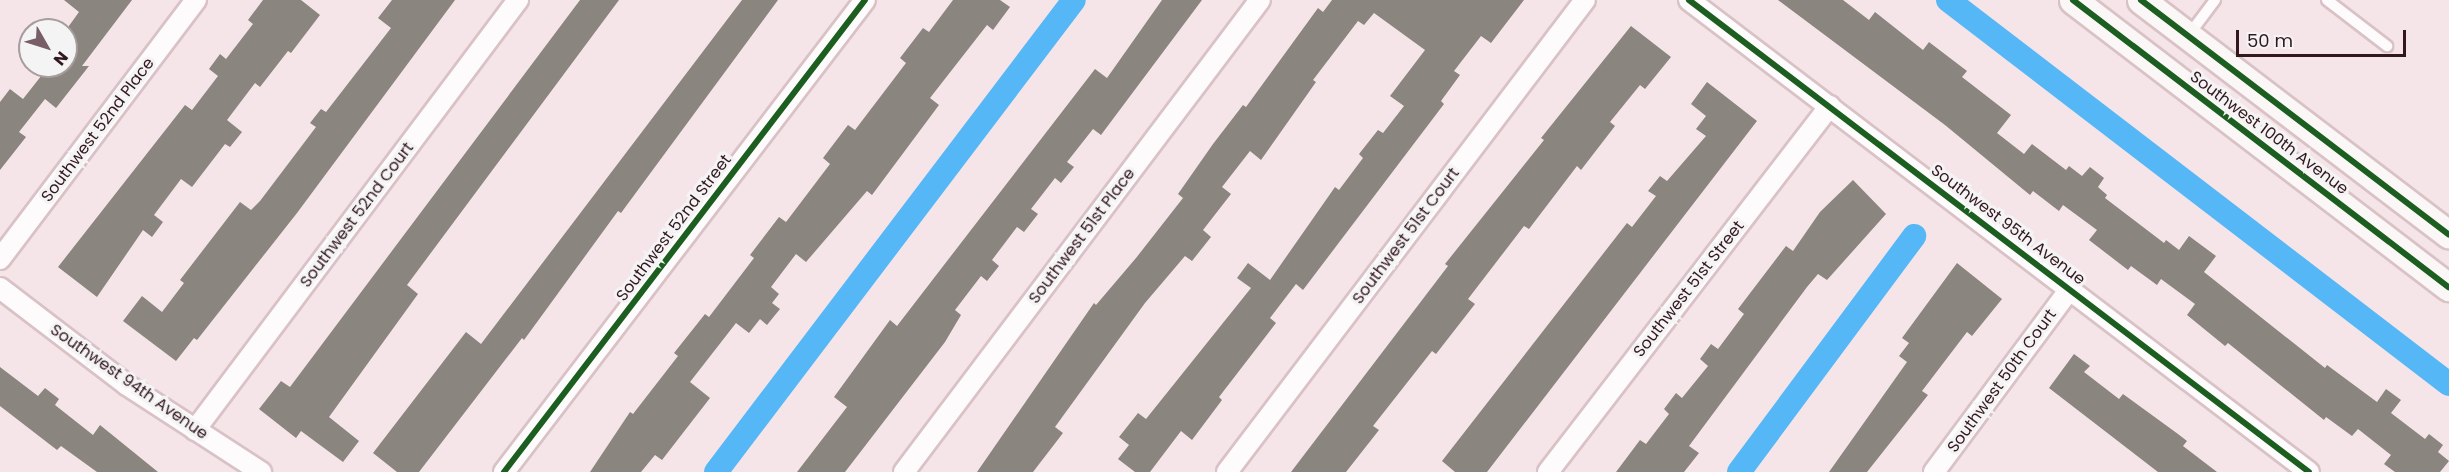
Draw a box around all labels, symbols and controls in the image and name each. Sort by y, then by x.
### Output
north arrow [18,18,78,78]
scale bar [2239,18,2408,56]
text: 50 m [2247,28,2293,53]
text: N [48,46,74,70]
street label: Southwest 52nd Place [37,54,159,206]
street label: Southwest 100th Avenue [2186,67,2352,199]
street label: Southwest 52nd Court [296,139,418,291]
street label: Southwest 52nd Street [613,151,735,305]
street label: Southwest 95th Avenue [1927,161,2089,289]
street label: Southwest 51st Place [1025,164,1139,308]
street label: Southwest 51st Court [1348,164,1464,308]
street label: Southwest 51st Street [1630,217,1748,361]
street label: Southwest 50th Court [1944,306,2060,456]
street label: Southwest 94th Avenue [46,320,212,444]

